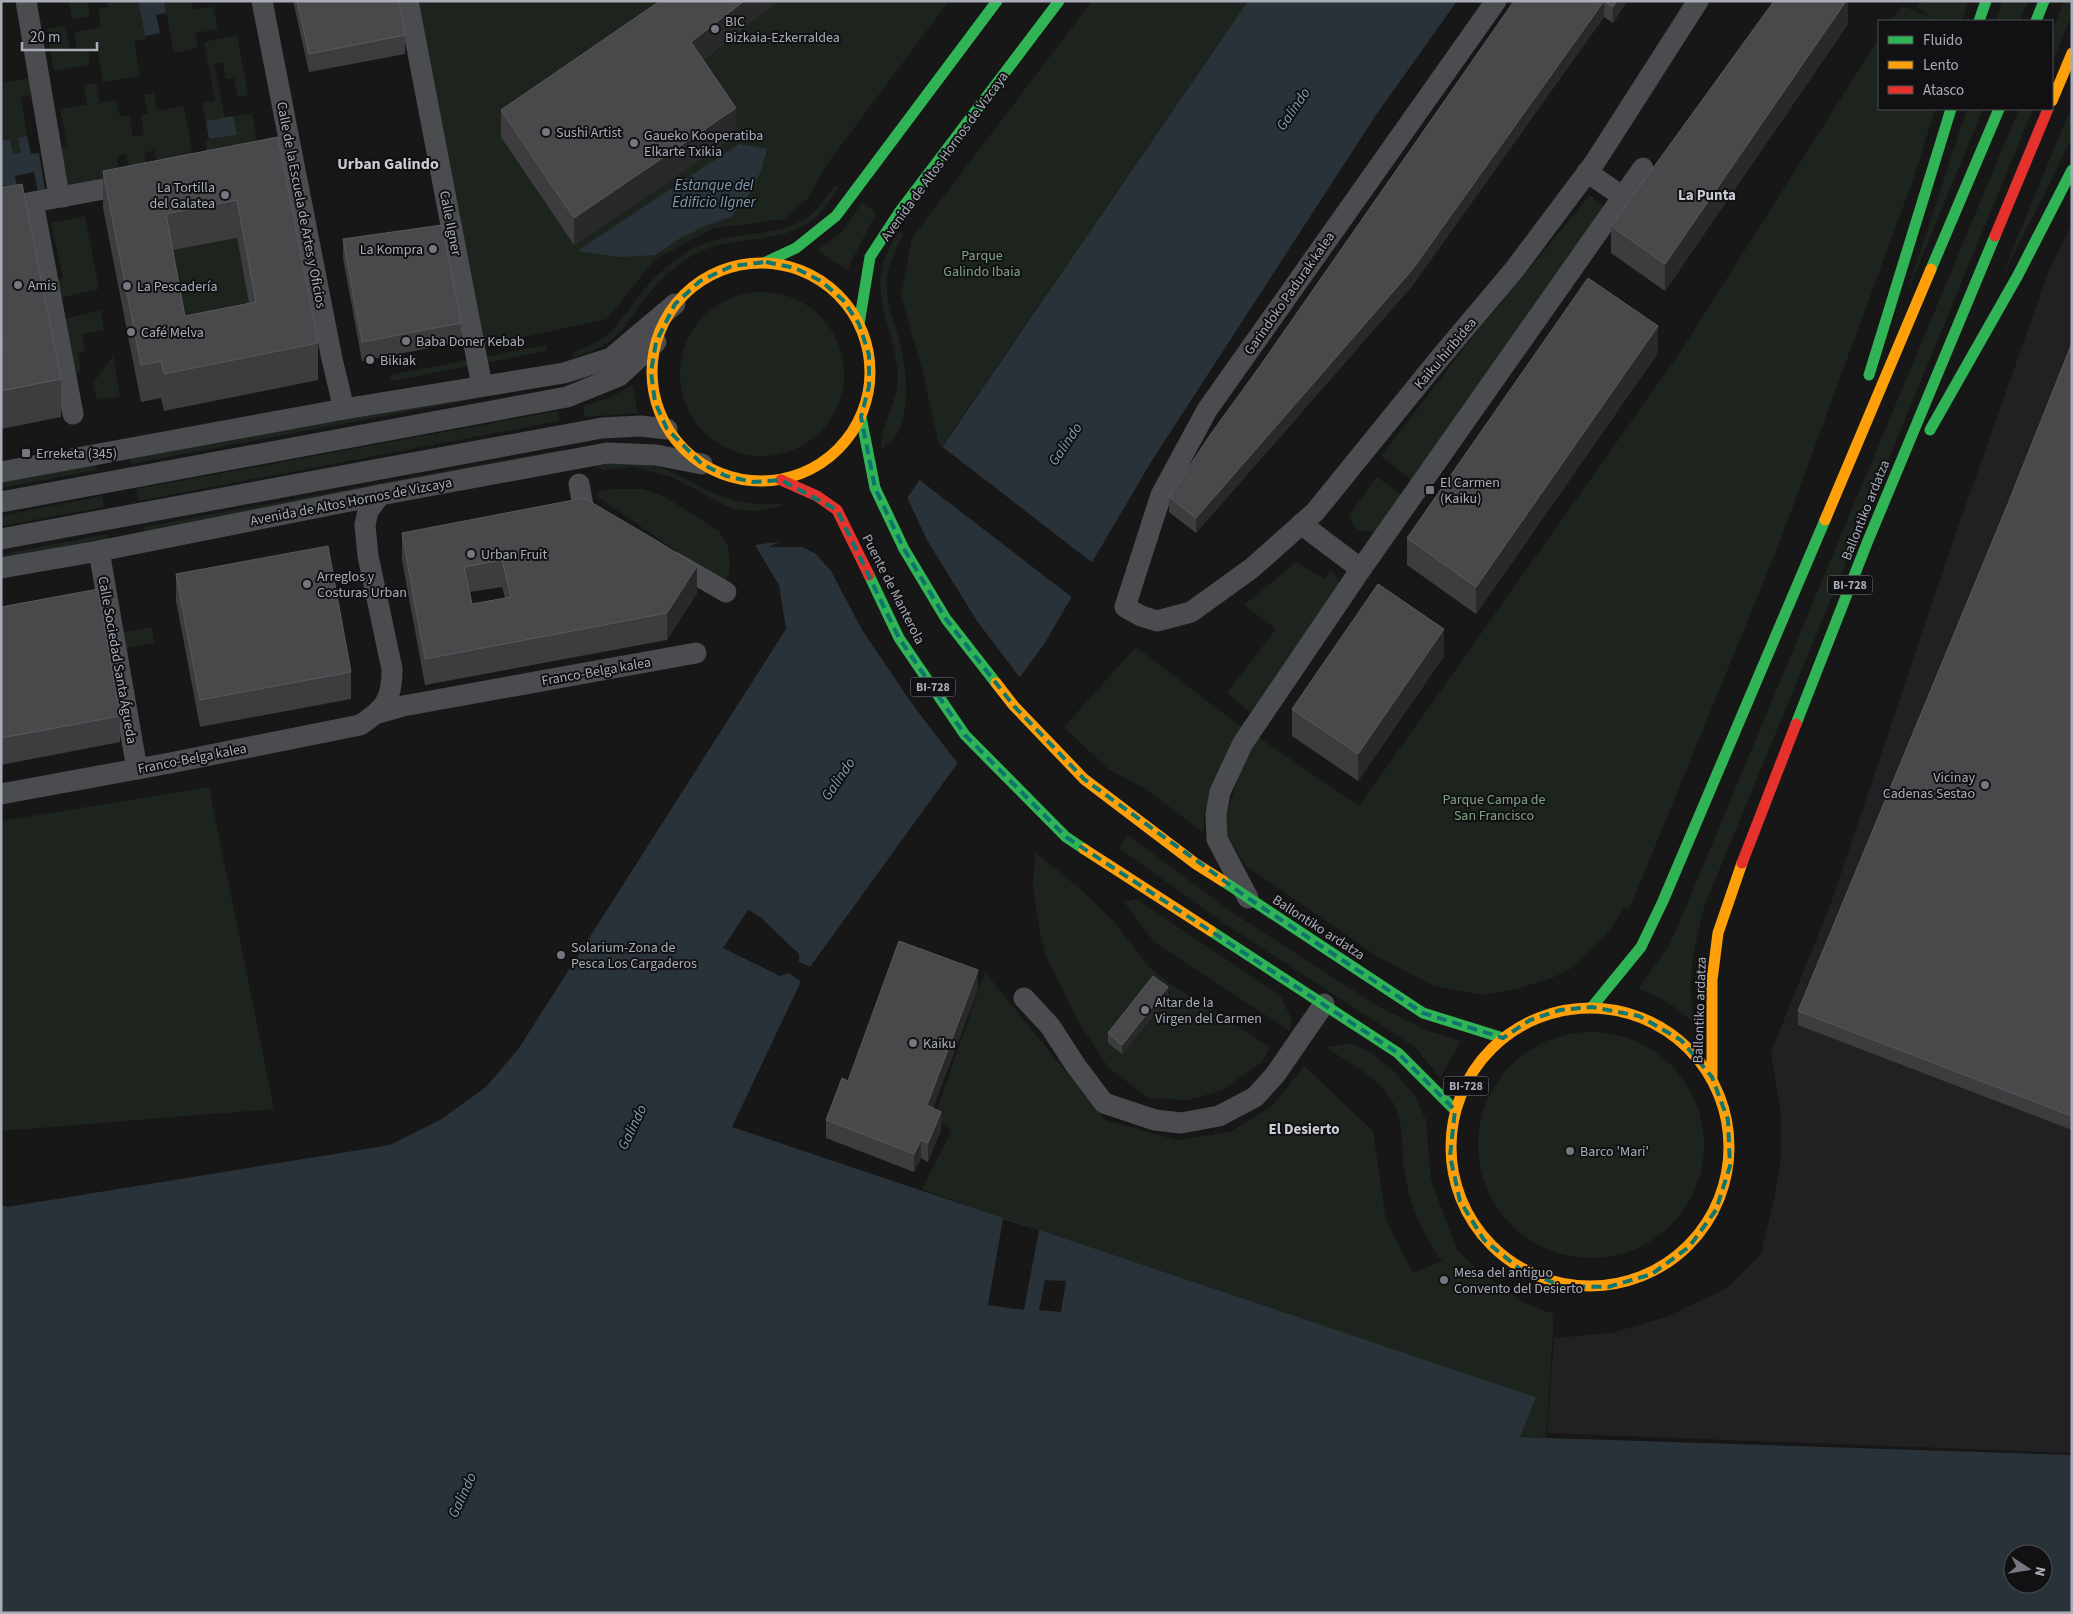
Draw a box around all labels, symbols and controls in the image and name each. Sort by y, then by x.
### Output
place label: BIC Bizkaia-Ezkerraldea [725,12,840,48]
scale bar [22,20,98,52]
legend [1878,20,2053,110]
marker: BIC Bizkaia-Ezkerraldea [709,23,721,35]
text: 20 m [30,27,60,48]
text: Fluido [1923,30,1963,51]
text: Lento [1923,55,1959,76]
street label: Avenida de Altos Hornos de Vizcaya [876,68,1013,245]
text: Atasco [1923,80,1964,101]
water label: Galindo [1271,83,1316,135]
street label: Calle de la Escuela de Artes y Oficios [271,100,331,310]
place label: Sushi Artist [556,123,622,143]
marker: Sushi Artist [540,126,552,138]
place label: Gaueko Kooperatiba Elkarte Txikia [644,126,763,162]
marker: Gaueko Kooperatiba Elkarte Txikia [628,137,640,149]
district label: Urban Galindo [337,153,439,175]
water label: Estanque del Edificio Ilgner [672,175,757,213]
place label: La Tortilla del Galatea [149,178,215,214]
district label: La Punta [1678,185,1736,206]
marker: La Tortilla del Galatea [219,189,231,201]
street label: Calle Ilgner [434,189,466,257]
street label: Garindoko Padurak kalea [1240,228,1340,359]
place label: La Kompra [360,240,423,260]
marker: La Kompra [427,243,439,255]
park label: Parque Galindo Ibaia [943,246,1021,282]
place label: Amis [28,276,57,296]
place label: La Pescadería [137,277,217,297]
marker: Amis [12,279,24,291]
marker: La Pescadería [121,280,133,292]
street label: Kaiku hiribidea [1410,314,1482,394]
place label: Café Melva [141,323,204,343]
marker: Café Melva [125,326,137,338]
place label: Baba Doner Kebab [416,332,525,352]
marker: Baba Doner Kebab [400,335,412,347]
place label: Bikiak [380,351,416,371]
marker: Bikiak [364,354,376,366]
water label: Galindo [1043,418,1088,470]
place label: Erreketa (345) [36,444,117,464]
marker: Erreketa (345) [20,447,32,459]
street label: Ballontiko ardatza [1837,457,1895,564]
street label: Avenida de Altos Hornos de Vizcaya [249,473,454,531]
place label: El Carmen (Kaiku) [1440,473,1500,509]
marker: El Carmen (Kaiku) [1424,484,1436,496]
street label: Puente de Manterola [857,531,930,648]
place label: Urban Fruit [481,545,548,565]
marker: Urban Fruit [465,548,477,560]
place label: Arreglos y Costuras Urban [317,567,407,603]
street label: Calle Sociedad Santa Águeda [92,575,142,745]
road number: BI-728 [1828,576,1872,594]
marker: Arreglos y Costuras Urban [301,578,313,590]
street label: Franco-Belga kalea [540,653,652,691]
road number: BI-728 [910,678,956,696]
street label: Franco-Belga kalea [136,739,248,779]
water label: Galindo [816,753,861,805]
place label: Vicinay Cadenas Sestao [1883,768,1975,804]
marker: Vicinay Cadenas Sestao [1979,779,1991,791]
park label: Parque Campa de San Francisco [1442,790,1546,826]
street label: Ballontiko ardatza [1268,890,1369,965]
place label: Solarium-Zona de Pesca Los Cargaderos [571,938,697,974]
marker: Solarium-Zona de Pesca Los Cargaderos [555,949,567,961]
street label: Ballontiko ardatza [1688,956,1712,1064]
place label: Altar de la Virgen del Carmen [1155,993,1262,1029]
marker: Altar de la Virgen del Carmen [1139,1004,1151,1016]
place label: Kaiku [923,1034,956,1054]
marker: Kaiku [907,1037,919,1049]
road number: BI-728 [1444,1076,1488,1096]
water label: Galindo [613,1101,652,1153]
district label: El Desierto [1268,1119,1340,1140]
place label: Barco 'Mari' [1580,1142,1649,1162]
marker: Barco 'Mari' [1564,1145,1576,1157]
place label: Mesa del antiguo Convento del Desierto [1454,1263,1583,1299]
marker: Mesa del antiguo Convento del Desierto [1438,1274,1450,1286]
water label: Galindo [443,1469,482,1521]
north arrow [2003,1544,2053,1594]
text: N [2029,1565,2050,1578]

